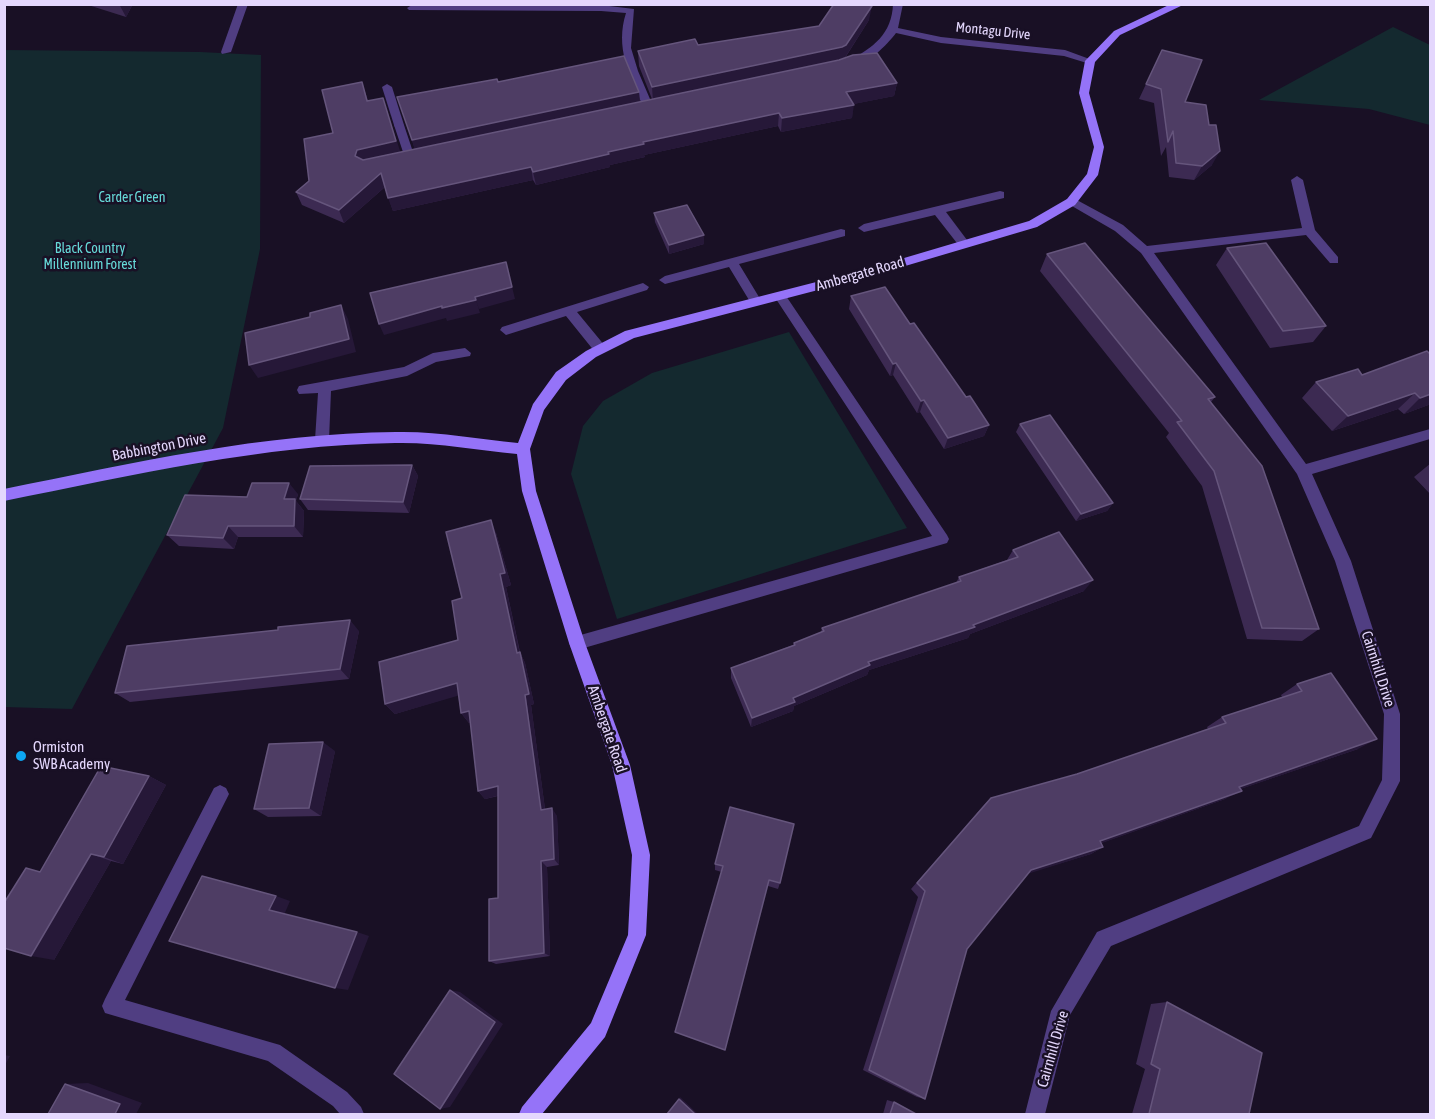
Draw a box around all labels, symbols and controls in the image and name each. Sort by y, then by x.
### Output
street label: Montagu Drive [955,19,1031,43]
park label: Carder Green [99,190,165,206]
park label: Black Country Millennium Forest [43,241,137,274]
street label: Ambergate Road [814,253,906,295]
street label: Babbington Drive [111,429,207,465]
street label: Cairnhill Drive [1357,629,1399,709]
street label: Ambergate Road [584,683,630,775]
place label: Ormiston SWB Academy [33,738,110,773]
marker: Ormiston SWB Academy [14,749,28,763]
street label: Cairnhill Drive [1033,1009,1073,1089]

